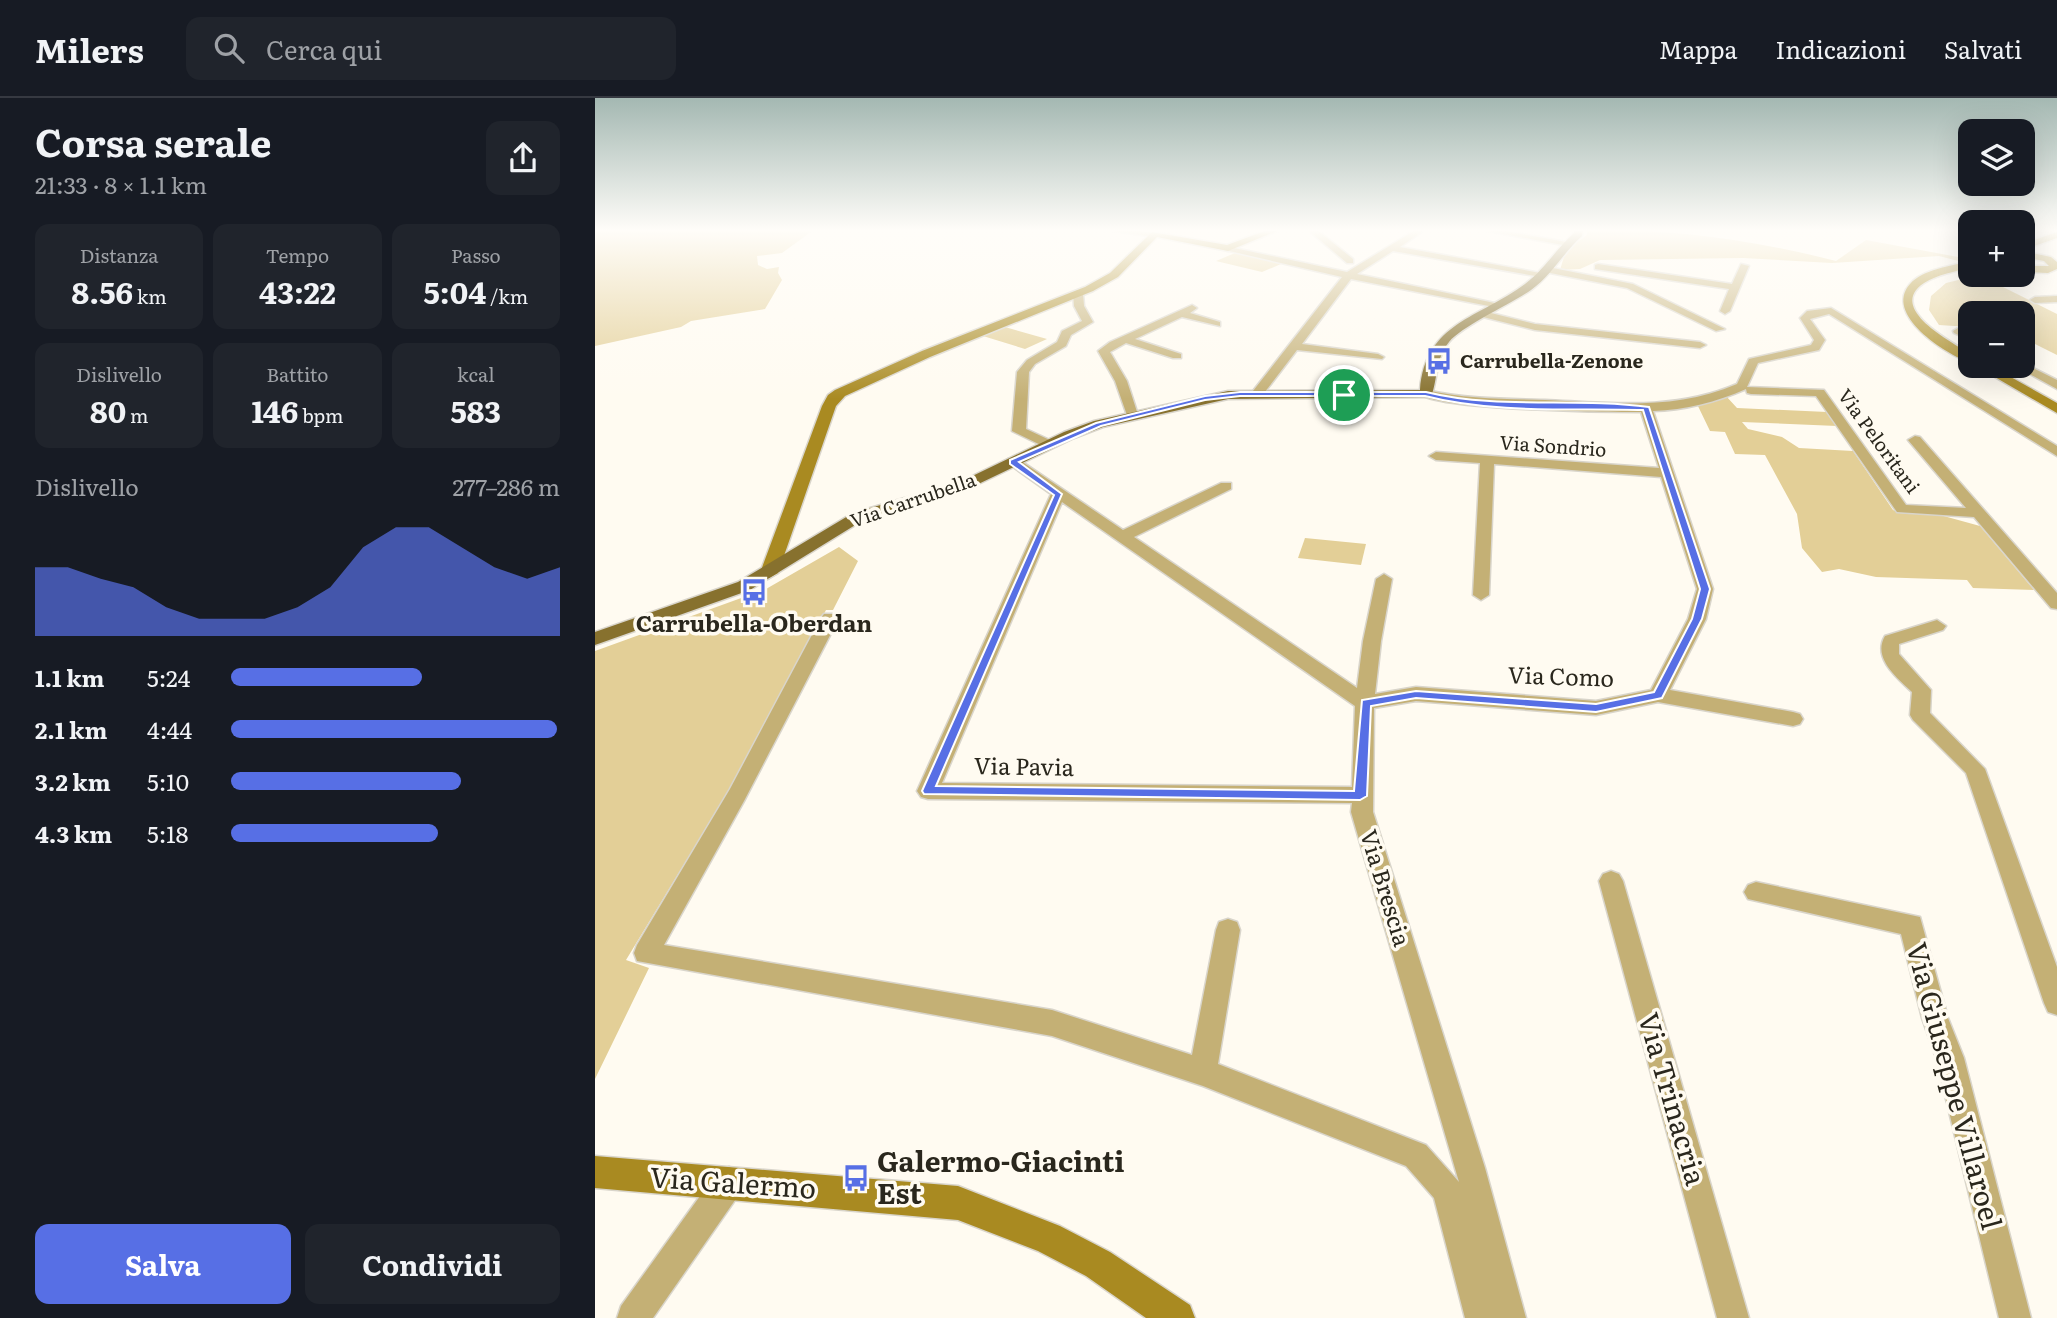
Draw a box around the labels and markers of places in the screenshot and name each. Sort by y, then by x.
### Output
bus stop icon: Carrubella-Zenone [1424,346,1454,376]
place label: Carrubella-Zenone [1460,346,1644,374]
pin [1314,365,1374,425]
bus stop icon: Carrubella-Oberdan [739,577,769,607]
place label: Carrubella-Oberdan [636,605,872,639]
place label: Galermo-Giacinti Est [877,1139,1125,1213]
bus stop icon: Galermo-Giacinti Est [841,1163,871,1193]

